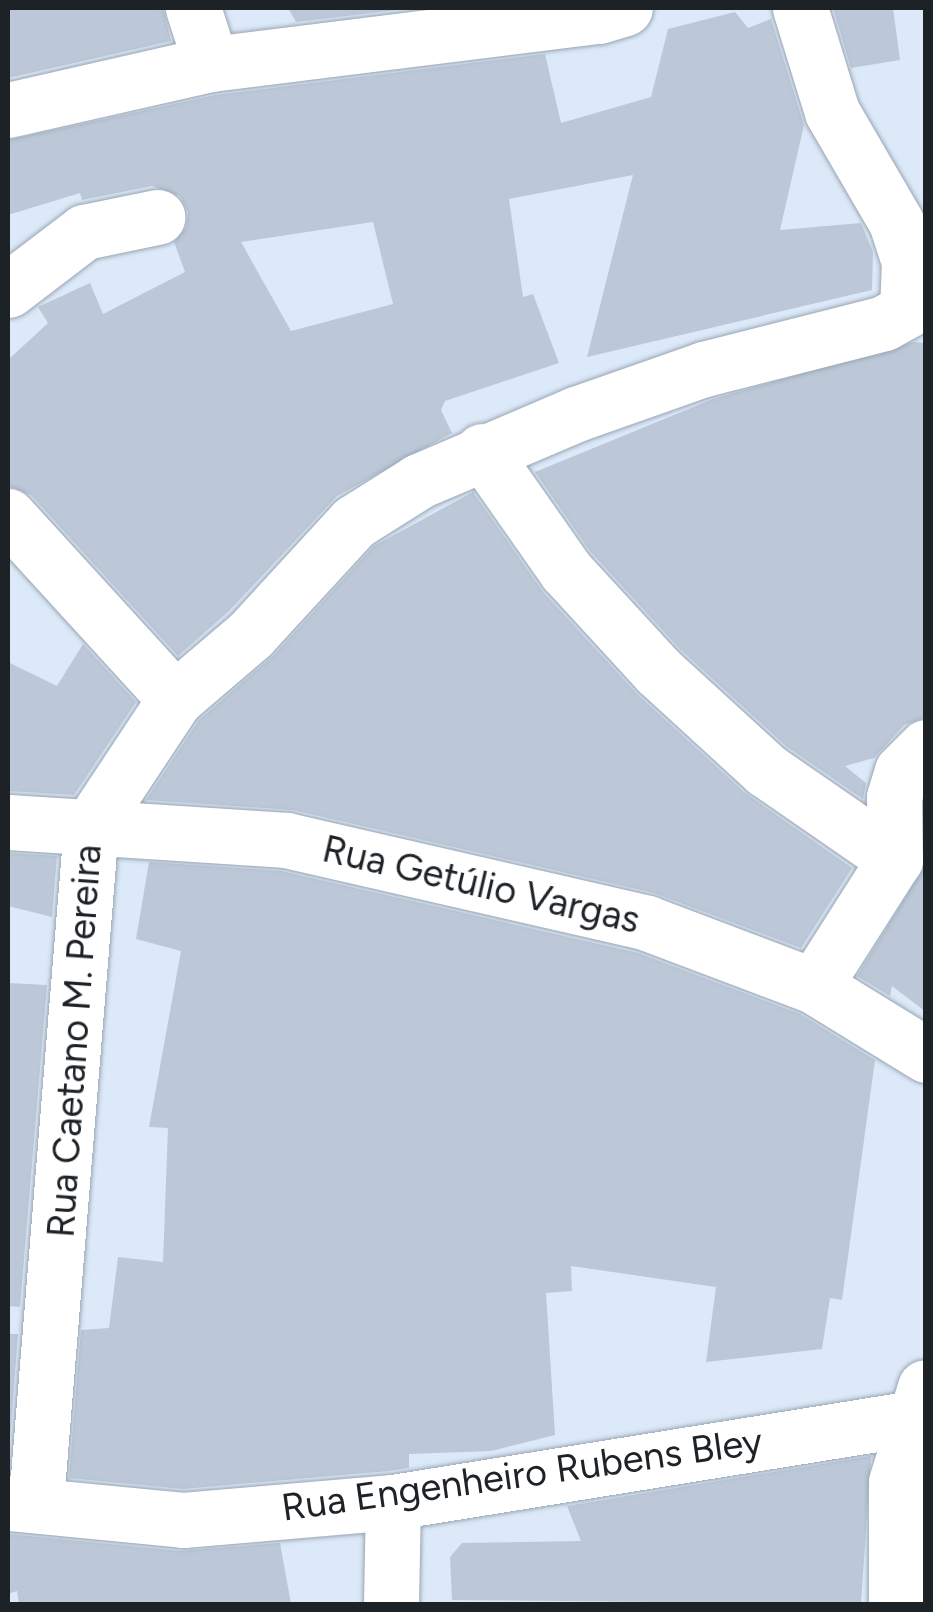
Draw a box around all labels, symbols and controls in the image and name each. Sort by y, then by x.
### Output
street label: Rua Getúlio Vargas [318,826,644,944]
street label: Rua Caetano M. Pereira [39,843,111,1239]
street label: Rua Engenheiro Rubens Bley [279,1419,765,1531]

